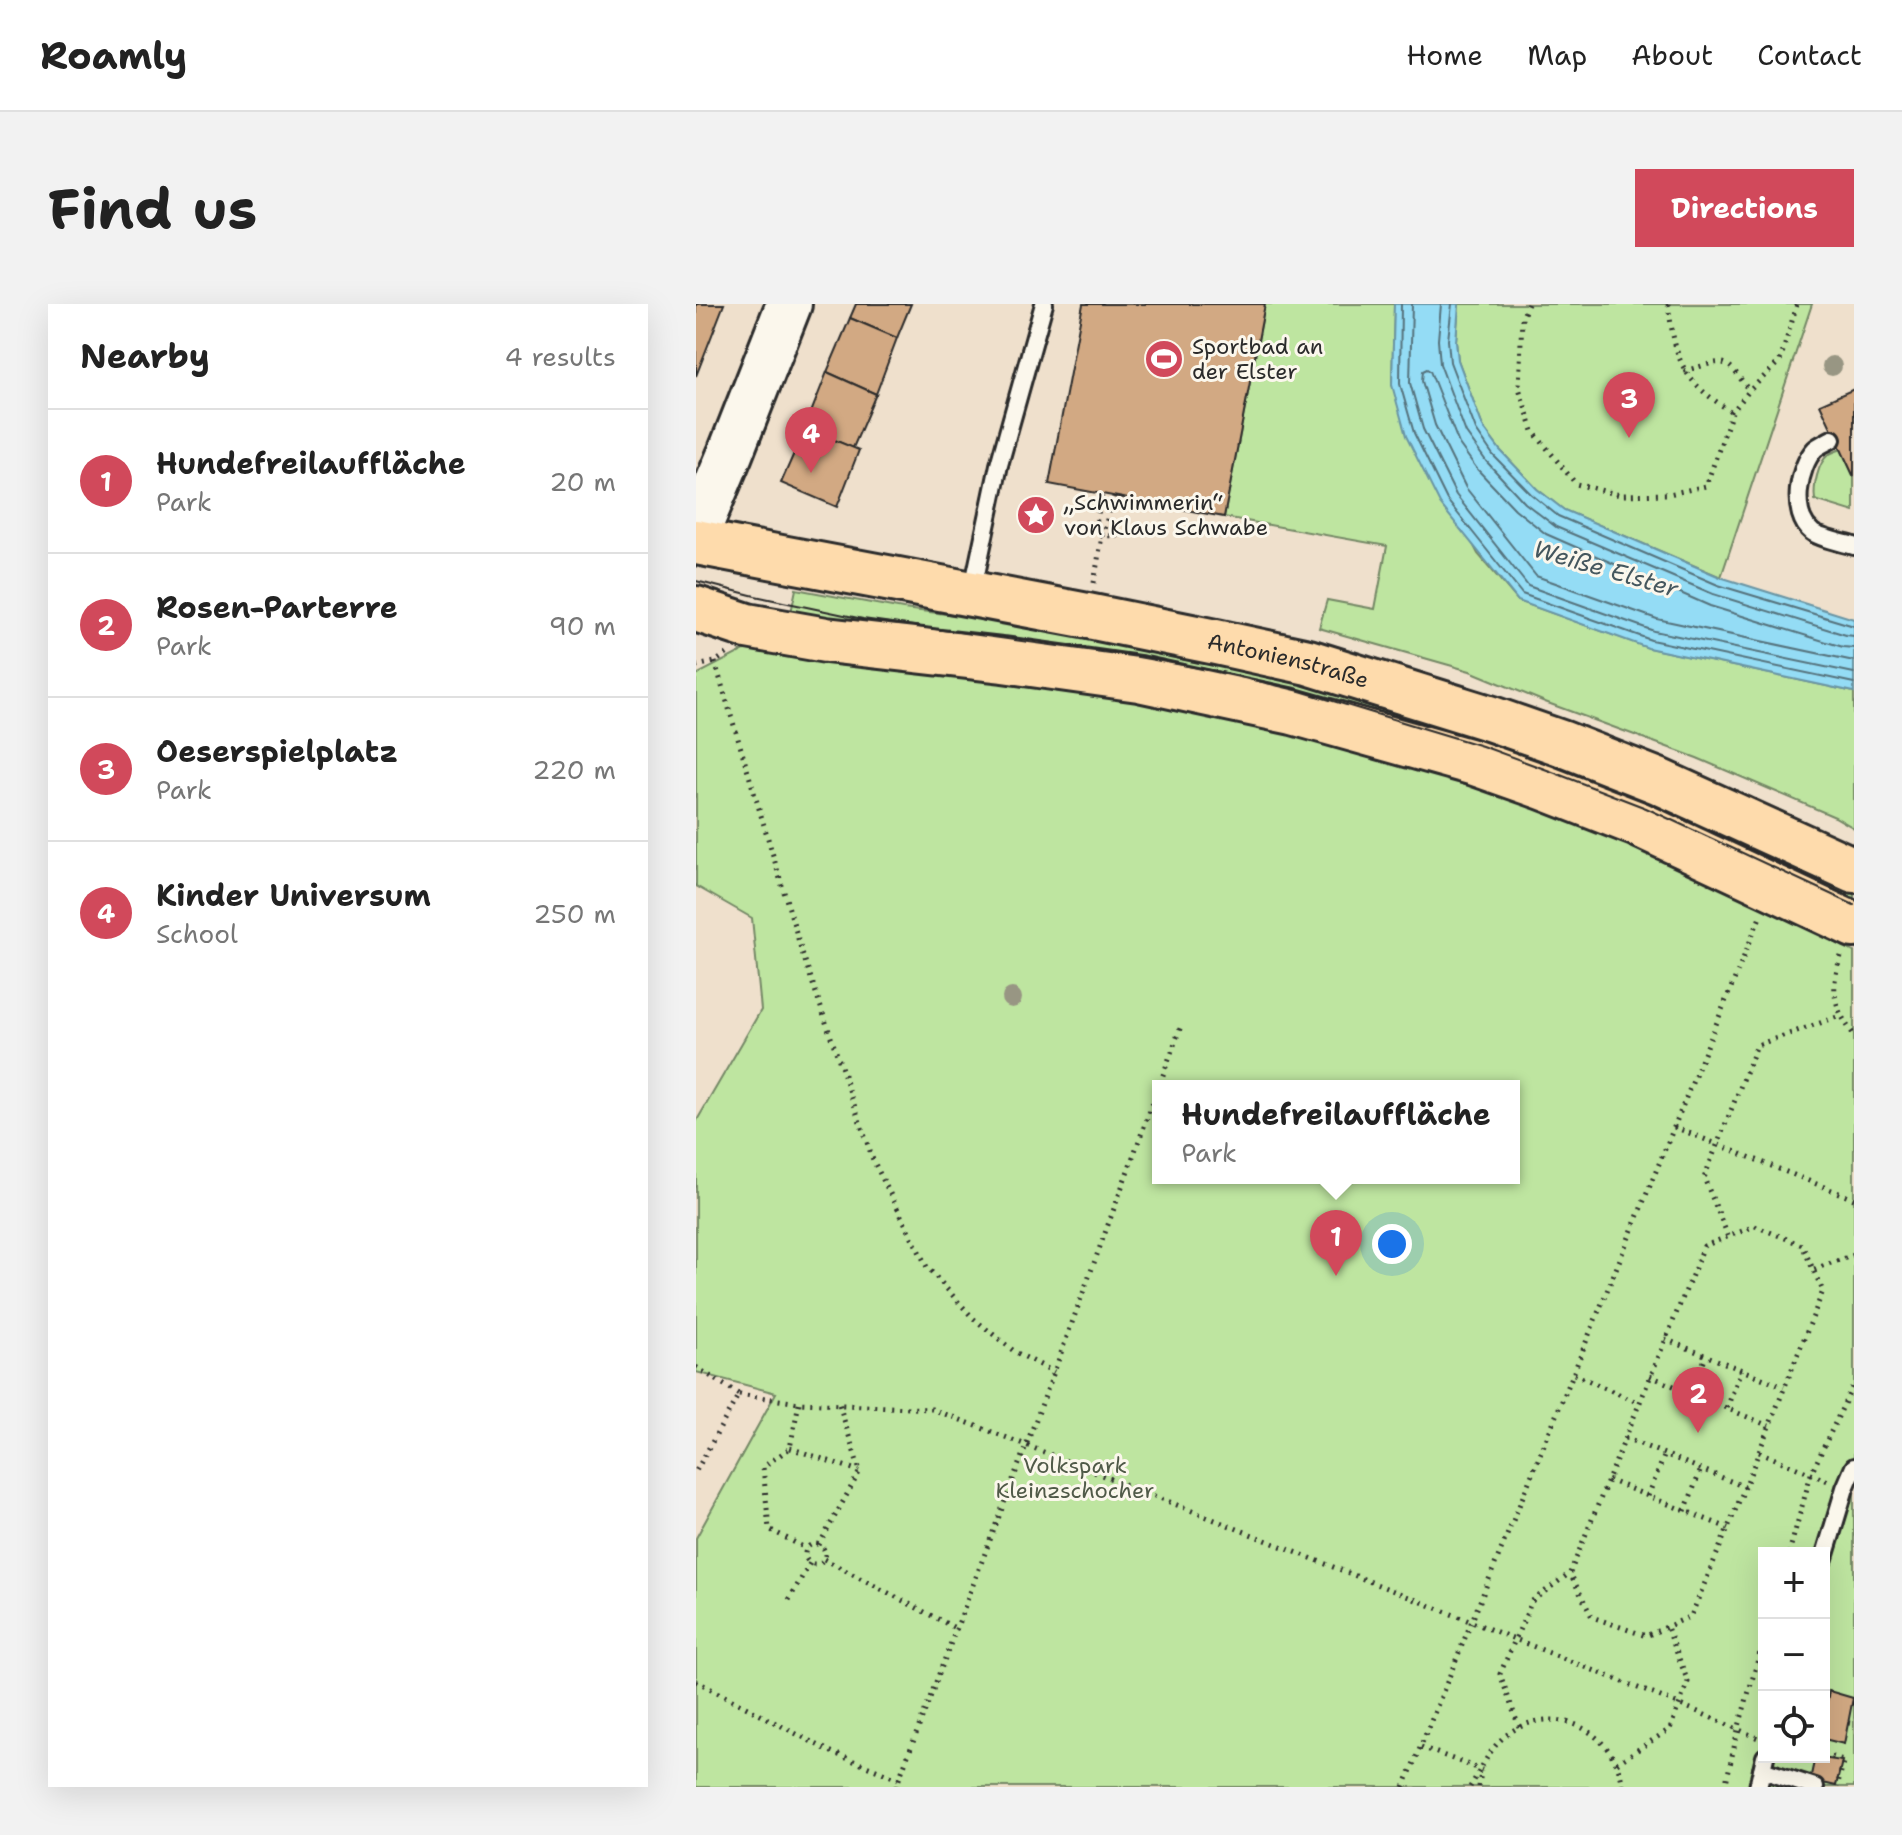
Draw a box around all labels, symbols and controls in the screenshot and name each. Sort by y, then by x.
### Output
text: Roamly [40,30,187,81]
text: Home [1406,36,1483,74]
text: Map [1527,36,1587,74]
text: About [1631,36,1713,74]
text: Contact [1757,36,1862,74]
button: Directions [1635,169,1854,247]
text: Find us [48,171,257,246]
place label: Sportbad an der Elster [1192,332,1323,386]
text: Nearby [80,333,210,379]
sports icon: Sportbad an der Elster [1143,338,1185,380]
text: 4 results [504,339,616,374]
pin: 3 [1603,372,1655,438]
pin: 4 [785,407,837,473]
text: Hundefreilauffläche [156,443,466,484]
text: 1 [100,464,112,499]
text: 20 m [549,464,616,499]
text: Park [156,484,212,519]
place label: „Schwimmerin“ von Klaus Schwabe [1063,488,1268,542]
place icon: „Schwimmerin“ von Klaus Schwabe [1015,494,1057,536]
water label: Weiße Elster [1530,533,1683,605]
text: Rosen-Parterre [156,587,398,628]
text: 2 [97,608,115,643]
text: 90 m [549,608,616,643]
street label: Antonienstraße [1205,626,1372,694]
text: Park [156,628,212,663]
text: Oeserspielplatz [156,731,398,772]
text: 3 [97,752,115,787]
text: 220 m [532,752,616,787]
text: Park [156,772,212,807]
text: Kinder Universum [156,875,431,916]
text: 4 [97,896,115,931]
text: 250 m [533,896,616,931]
text: School [156,916,238,951]
popup [1152,1080,1520,1184]
text: Hundefreilauffläche [1181,1094,1491,1135]
text: Park [1181,1135,1237,1170]
pin: 1 [1310,1210,1362,1276]
your location [1372,1224,1412,1264]
pin: 2 [1672,1367,1724,1433]
park label: Volkspark Kleinzschocher [996,1451,1154,1505]
map controls [1758,1547,1830,1763]
button: + [1758,1547,1830,1619]
button: − [1758,1619,1830,1691]
button: locate [1758,1691,1830,1763]

